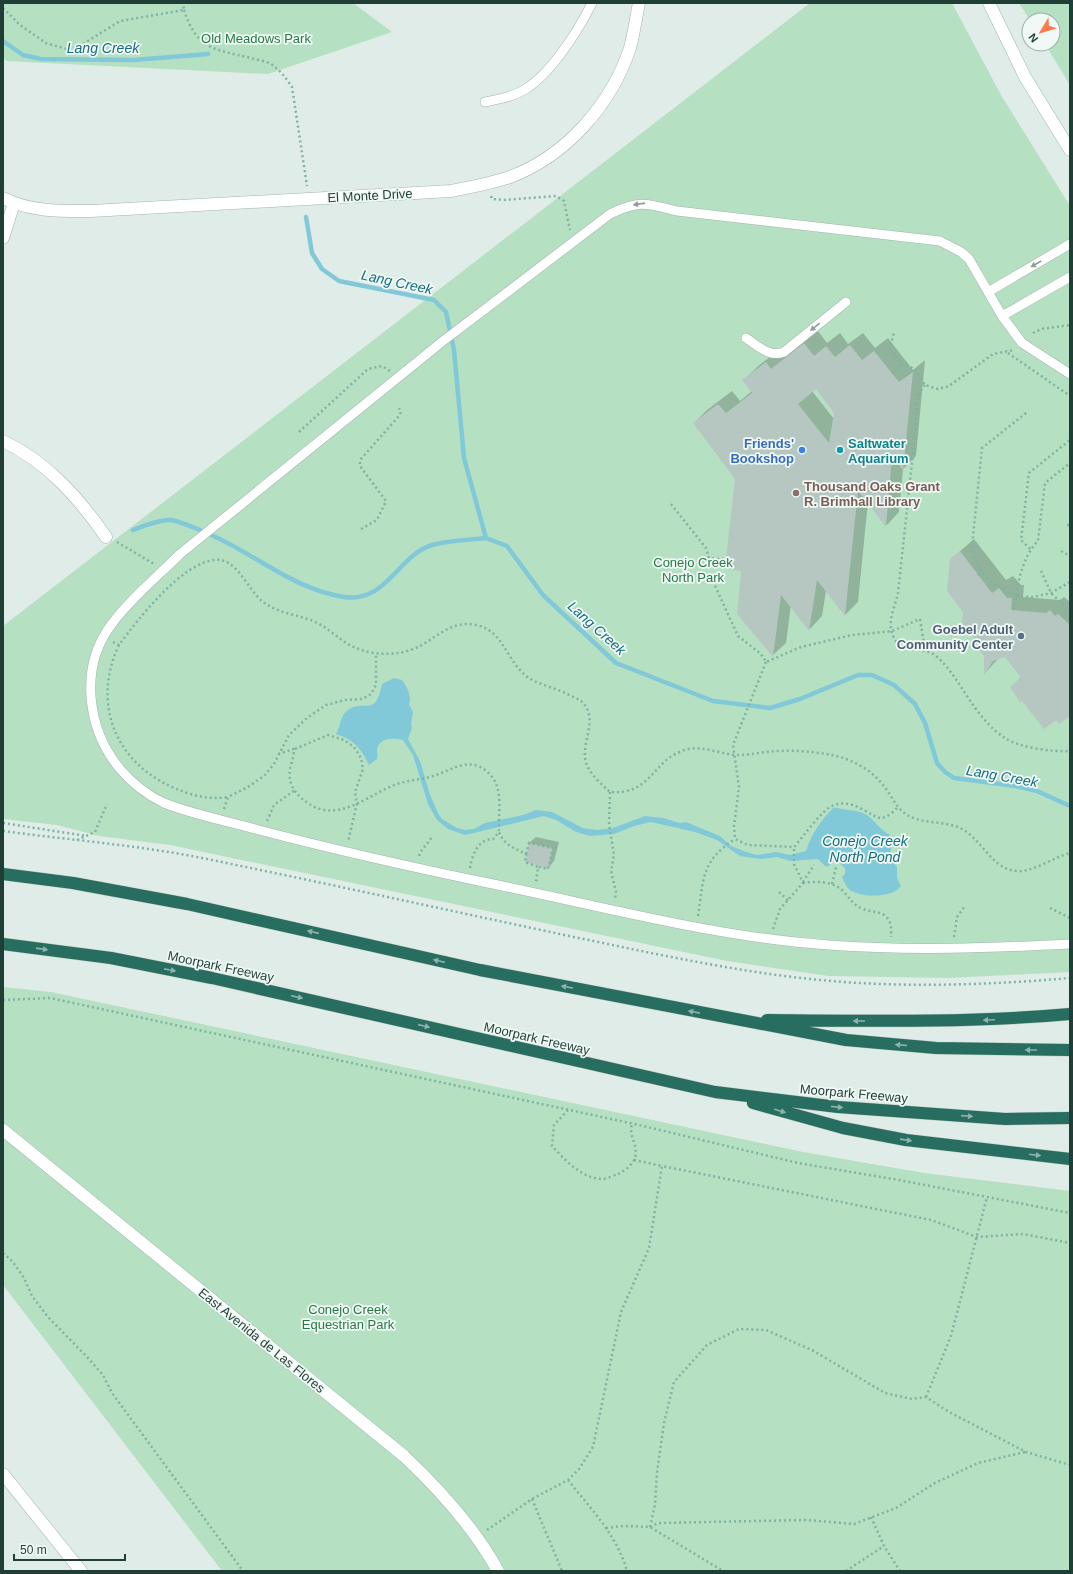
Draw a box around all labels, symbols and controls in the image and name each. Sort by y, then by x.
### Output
north arrow [1021,12,1061,52]
park label: Old Meadows Park [201,31,311,46]
text: N [1026,31,1040,45]
water label: Lang Creek [67,40,140,56]
street label: El Monte Drive [327,186,413,205]
one-way arrow [633,201,645,207]
one-way arrow [1030,260,1042,267]
water label: Lang Creek [360,267,435,298]
one-way arrow [810,322,821,331]
place label: Friends' Bookshop [730,436,794,466]
place label: Saltwater Aquarium [848,436,909,466]
marker: Friends' Bookshop [797,445,807,455]
marker: Saltwater Aquarium [835,445,845,455]
place label: Thousand Oaks Grant R. Brimhall Library [804,479,940,509]
marker: Thousand Oaks Grant R. Brimhall Library [791,488,801,498]
park label: Conejo Creek North Park [653,555,733,585]
water label: Lang Creek [565,598,630,659]
place label: Goebel Adult Community Center [897,622,1014,652]
marker: Goebel Adult Community Center [1016,631,1026,641]
water label: Lang Creek [965,762,1040,790]
water label: Conejo Creek North Pond [822,833,909,865]
one-way arrow [306,929,319,935]
one-way arrow [36,946,48,952]
street label: Moorpark Freeway [166,948,276,985]
one-way arrow [433,958,446,964]
one-way arrow [164,967,176,973]
one-way arrow [561,984,573,990]
one-way arrow [291,995,303,1001]
one-way arrow [688,1009,701,1015]
one-way arrow [983,1016,995,1023]
one-way arrow [852,1018,865,1024]
street label: Moorpark Freeway [482,1019,592,1058]
one-way arrow [418,1024,430,1030]
one-way arrow [895,1041,907,1048]
one-way arrow [1024,1047,1037,1053]
street label: Moorpark Freeway [799,1081,909,1106]
one-way arrow [831,1104,843,1110]
one-way arrow [773,1108,786,1114]
one-way arrow [961,1113,973,1120]
one-way arrow [900,1137,912,1143]
one-way arrow [1029,1151,1041,1158]
street label: East Avenida de Las Flores [196,1285,328,1396]
park label: Conejo Creek Equestrian Park [302,1302,395,1332]
scale bar [14,1536,125,1562]
text: 50 m [20,1543,47,1557]

